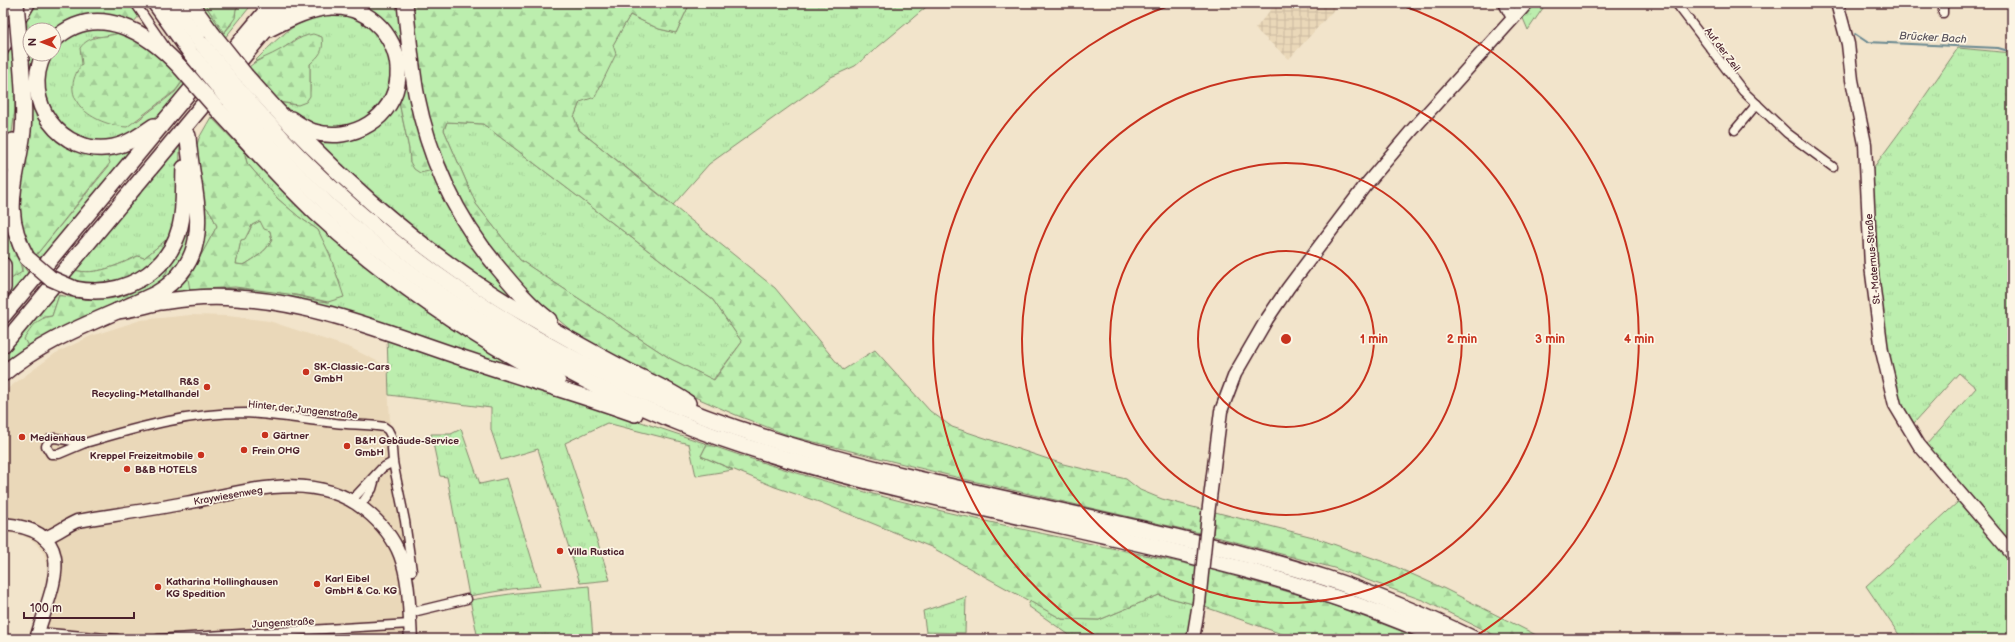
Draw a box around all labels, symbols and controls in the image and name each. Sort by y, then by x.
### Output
north arrow [22,22,62,62]
street label: Auf der Zeil [1702,25,1743,74]
water label: Brücker Bach [1899,29,1967,46]
text: N [26,38,39,46]
street label: St.-Maternus-Straße [1863,213,1883,305]
centre of rings [1279,332,1293,346]
text: 1 min [1360,332,1388,347]
text: 2 min [1447,332,1477,347]
text: 3 min [1535,332,1565,347]
text: 4 min [1624,332,1654,347]
place label: SK-Classic-Cars GmbH [314,361,390,385]
marker: SK-Classic-Cars GmbH [301,367,311,377]
place label: R&S Recycling-Metallhandel [92,376,199,400]
marker: R&S Recycling-Metallhandel [202,382,212,392]
street label: Hinter der Jungenstraße [248,398,358,422]
marker: Gärtner [260,430,270,440]
place label: Gärtner [273,430,310,442]
marker: Medienhaus [17,432,27,442]
place label: Medienhaus [30,432,86,444]
place label: B&H Gebäude-Service GmbH [355,435,459,459]
marker: B&H Gebäude-Service GmbH [342,441,352,451]
marker: Frein OHG [239,445,249,455]
place label: Frein OHG [252,445,300,457]
place label: Kreppel Freizeitmobile [90,450,193,462]
marker: Kreppel Freizeitmobile [196,450,206,460]
marker: B&B HOTELS [122,464,132,474]
place label: B&B HOTELS [135,464,197,476]
street label: Kraywiesenweg [193,484,264,508]
marker: Villa Rustica [555,546,565,556]
place label: Villa Rustica [568,546,625,558]
place label: Karl Eibel GmbH & Co. KG [325,573,398,597]
place label: Katharina Hollinghausen KG Spedition [166,576,278,600]
marker: Karl Eibel GmbH & Co. KG [312,579,322,589]
marker: Katharina Hollinghausen KG Spedition [153,582,163,592]
scale bar [24,594,134,620]
text: 100 m [30,601,62,616]
street label: Jungenstraße [252,615,315,631]

